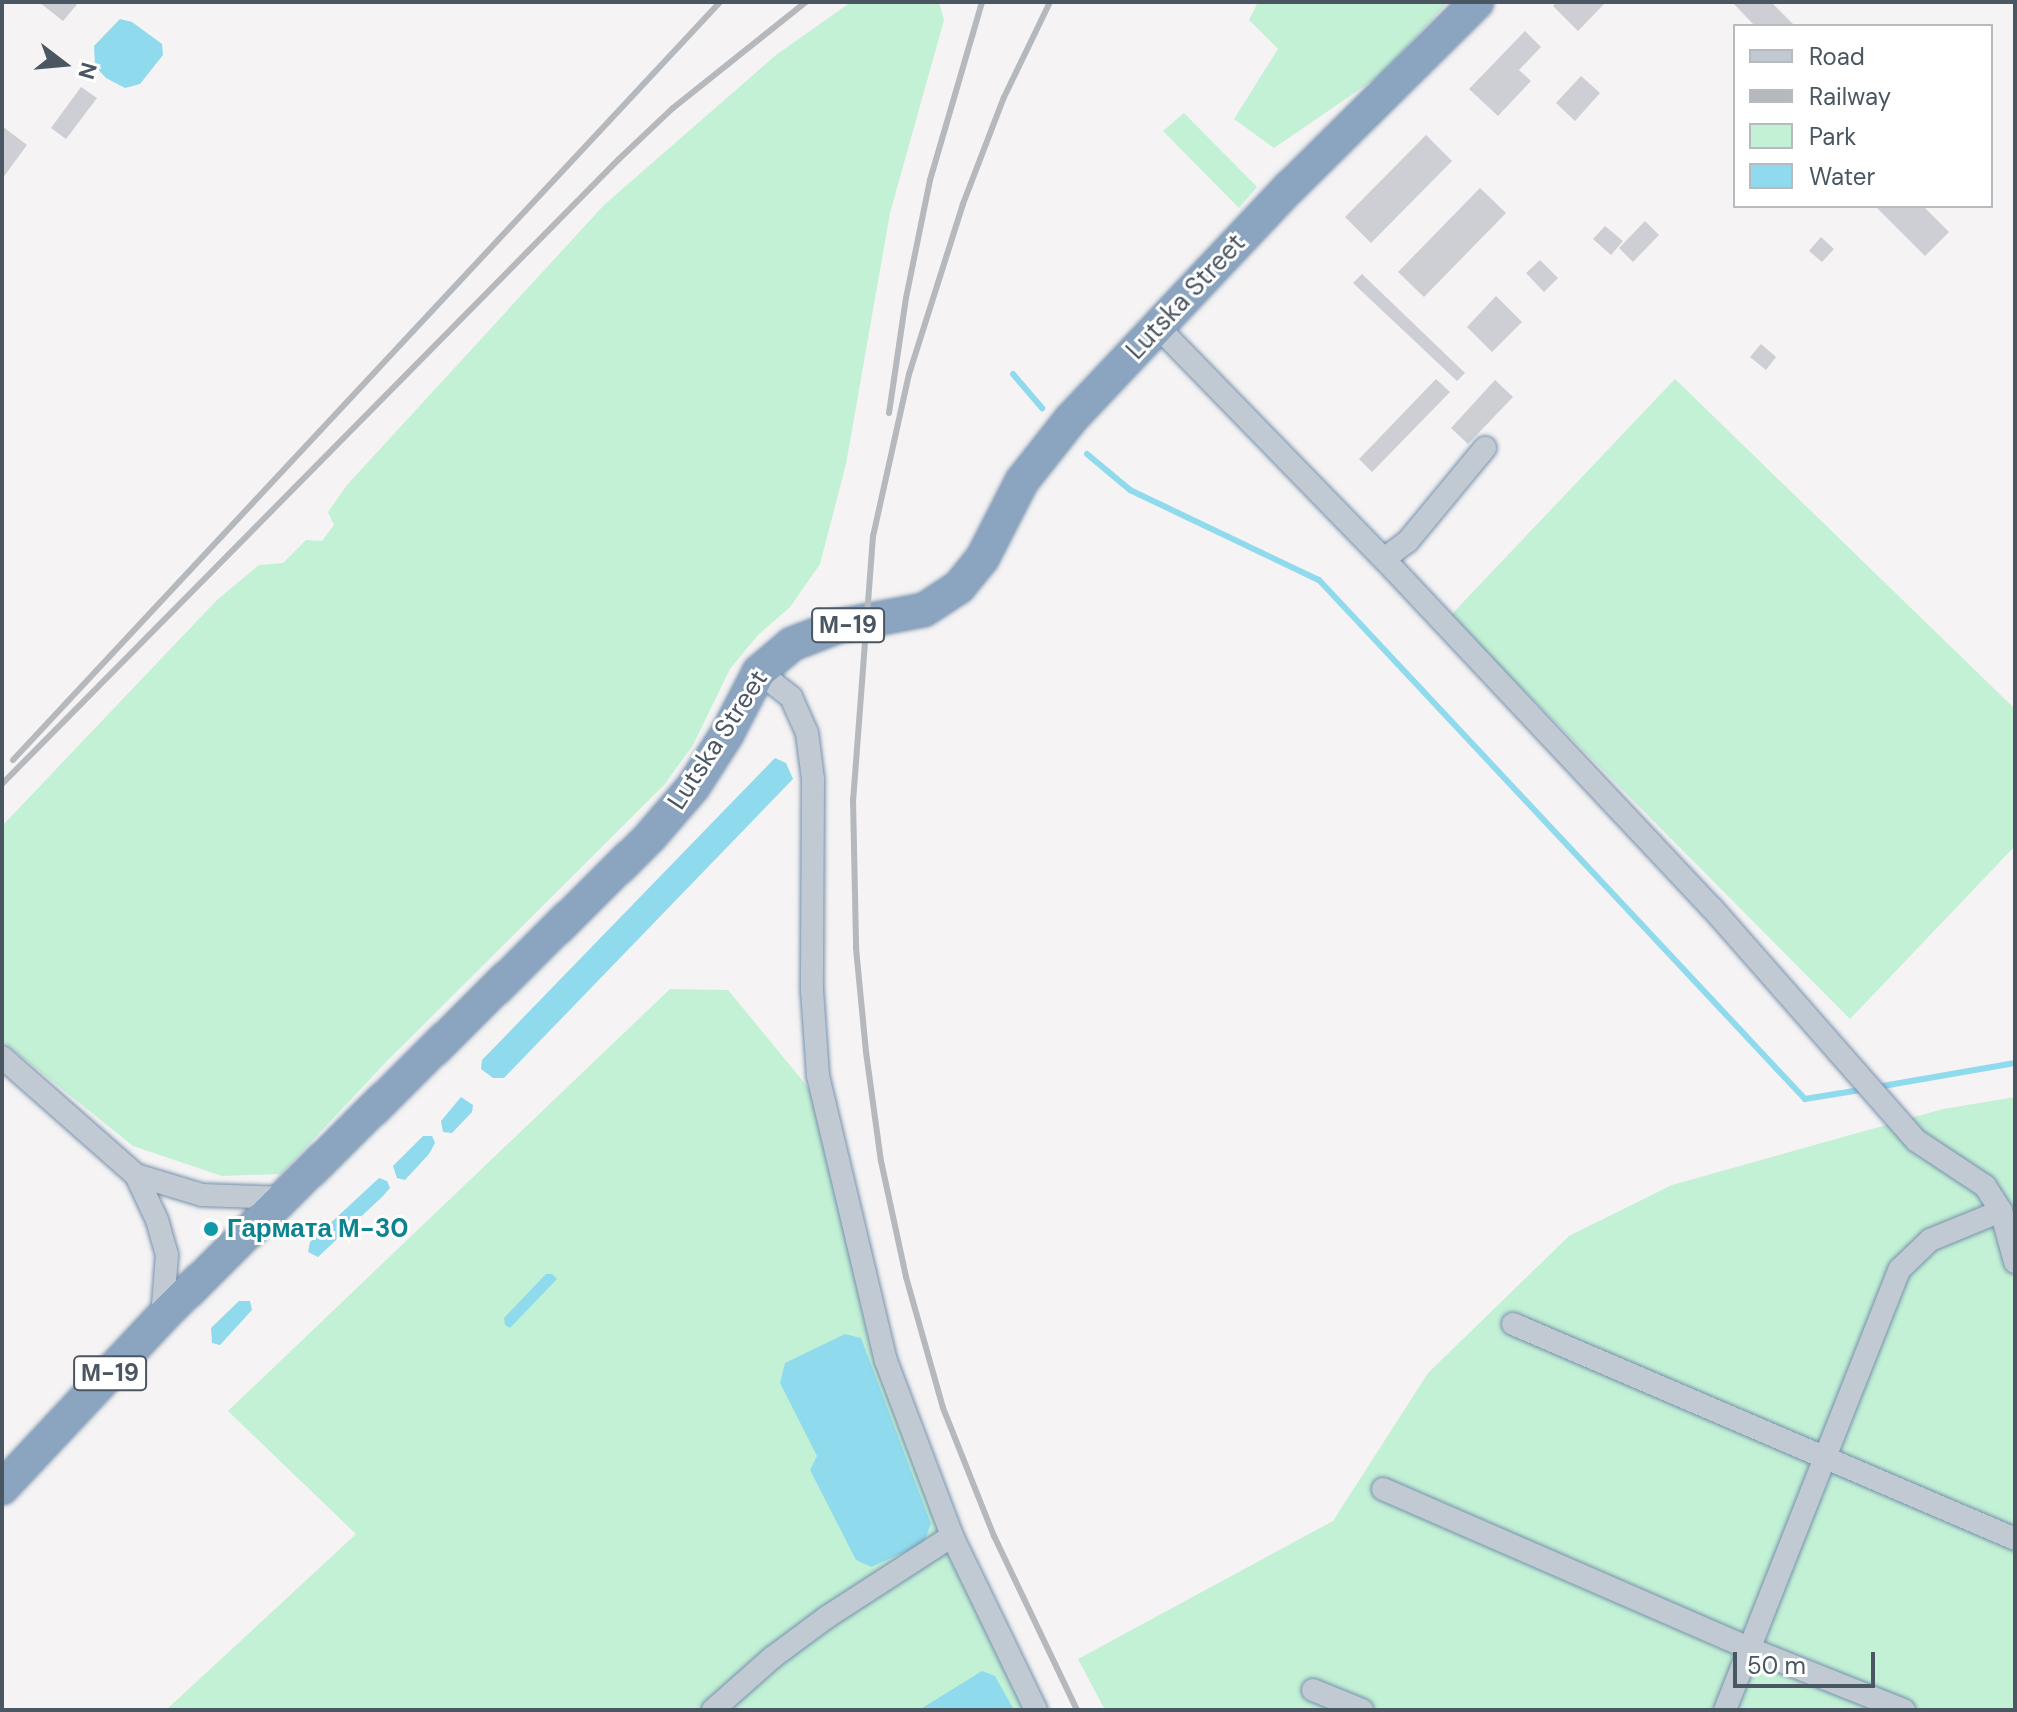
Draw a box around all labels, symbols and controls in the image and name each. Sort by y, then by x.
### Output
north arrow [24,24,104,104]
legend [1733,24,1993,208]
text: Road [1809,41,1865,72]
text: N [71,59,104,82]
text: Railway [1809,81,1891,112]
text: Park [1809,121,1856,152]
text: Water [1809,161,1875,192]
street label: Lutska Street [1120,228,1252,366]
road number: М-19 [810,605,886,645]
street label: Lutska Street [661,665,775,815]
place label: Гармата М-30 [227,1213,409,1245]
marker: Гармата М-30 [202,1220,220,1238]
road number: М-19 [72,1353,148,1393]
scale bar [1737,1636,1879,1686]
text: 50 m [1747,1650,1806,1681]

